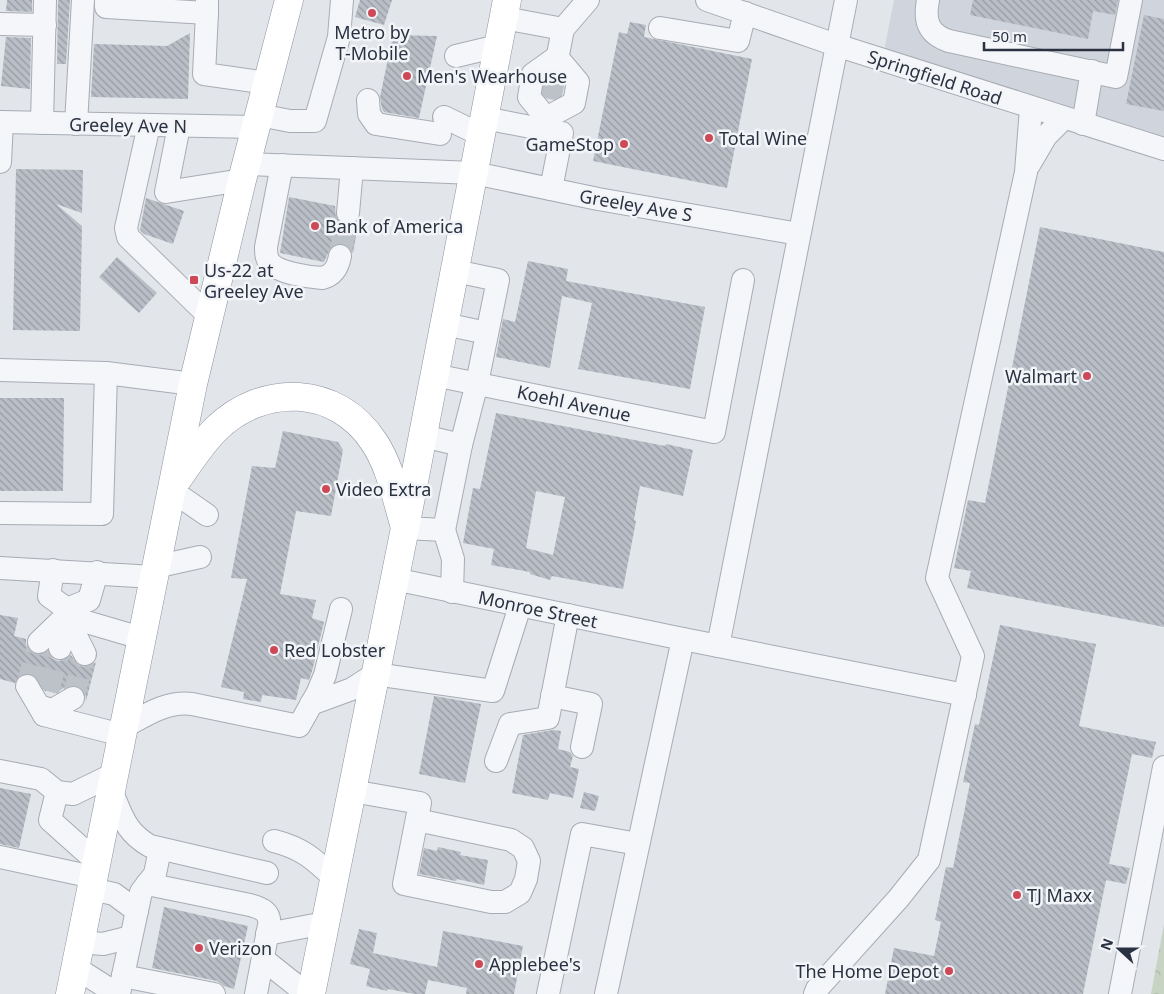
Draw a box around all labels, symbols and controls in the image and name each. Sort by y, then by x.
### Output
marker: Metro by T-Mobile [366,7,378,19]
place label: Metro by T-Mobile [334,20,411,65]
scale bar [984,20,1123,52]
text: 50 m [992,26,1027,46]
street label: Springfield Road [865,44,1005,110]
place label: Men's Wearhouse [417,64,567,88]
marker: Men's Wearhouse [401,70,413,82]
street label: Greeley Ave N [69,112,187,138]
place label: Total Wine [719,126,807,150]
place label: GameStop [525,132,614,156]
marker: Total Wine [703,132,715,144]
marker: GameStop [618,138,630,150]
street label: Greeley Ave S [578,183,694,227]
place label: Bank of America [325,214,463,238]
marker: Bank of America [309,220,321,232]
place label: Us-22 at Greeley Ave [204,258,304,303]
marker: Us-22 at Greeley Ave [188,274,200,286]
place label: Walmart [1005,364,1077,388]
marker: Walmart [1081,370,1093,382]
street label: Koehl Avenue [515,379,633,427]
place label: Video Extra [336,477,431,501]
marker: Video Extra [320,483,332,495]
street label: Monroe Street [476,585,600,633]
place label: Red Lobster [284,638,386,662]
marker: Red Lobster [268,644,280,656]
place label: TJ Maxx [1027,883,1093,907]
marker: TJ Maxx [1011,889,1023,901]
north arrow [1094,924,1144,974]
text: N [1095,935,1117,953]
place label: Verizon [209,936,272,960]
marker: Verizon [193,942,205,954]
place label: Applebee's [489,952,581,976]
marker: Applebee's [473,958,485,970]
place label: The Home Depot [795,959,939,983]
marker: The Home Depot [943,965,955,977]

